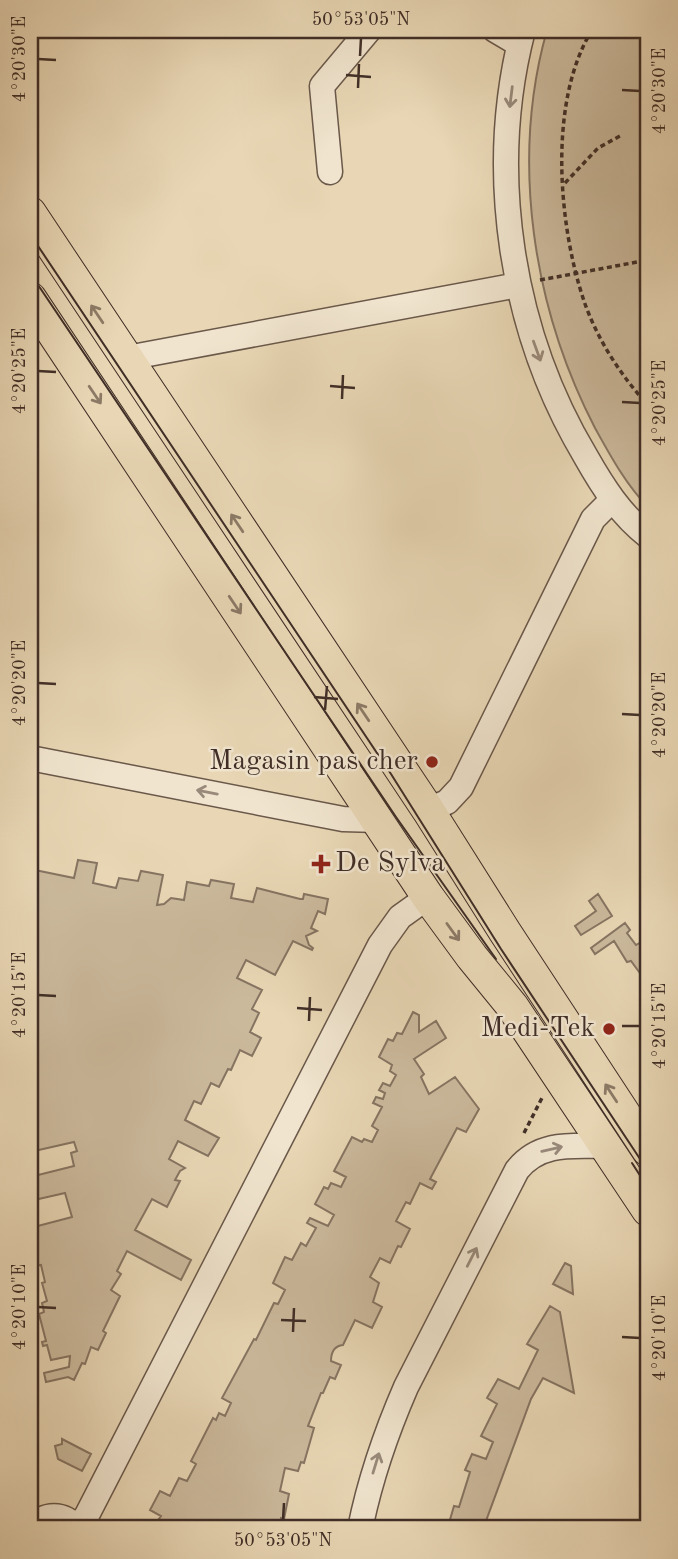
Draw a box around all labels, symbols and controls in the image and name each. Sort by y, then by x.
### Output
text: 50°53'05"N [312,11,410,29]
text: 4°20'30"E [11,16,29,102]
text: 4°20'30"E [651,48,669,134]
one-way arrow [505,85,518,108]
one-way arrow [90,304,104,324]
text: 4°20'25"E [11,328,29,414]
one-way arrow [532,339,544,361]
text: 4°20'25"E [651,360,669,446]
one-way arrow [88,385,102,404]
one-way arrow [230,514,244,533]
one-way arrow [227,595,242,614]
text: 4°20'20"E [11,640,29,726]
text: 4°20'20"E [651,672,669,758]
one-way arrow [356,703,370,722]
place label: Magasin pas cher [209,748,418,776]
marker: Magasin pas cher [424,754,440,770]
one-way arrow [196,785,219,798]
place label: De Sylva [335,850,445,878]
marker: De Sylva [313,856,329,872]
one-way arrow [446,923,461,941]
text: 4°20'15"E [11,952,29,1038]
text: 4°20'15"E [651,983,669,1069]
place label: Medi-Tek [481,1015,595,1043]
marker: Medi-Tek [601,1021,617,1037]
one-way arrow [604,1083,618,1103]
one-way arrow [540,1141,563,1155]
one-way arrow [466,1247,480,1268]
text: 4°20'10"E [11,1264,29,1350]
text: 4°20'10"E [651,1295,669,1381]
one-way arrow [371,1452,384,1474]
text: 50°53'05"N [234,1532,332,1550]

